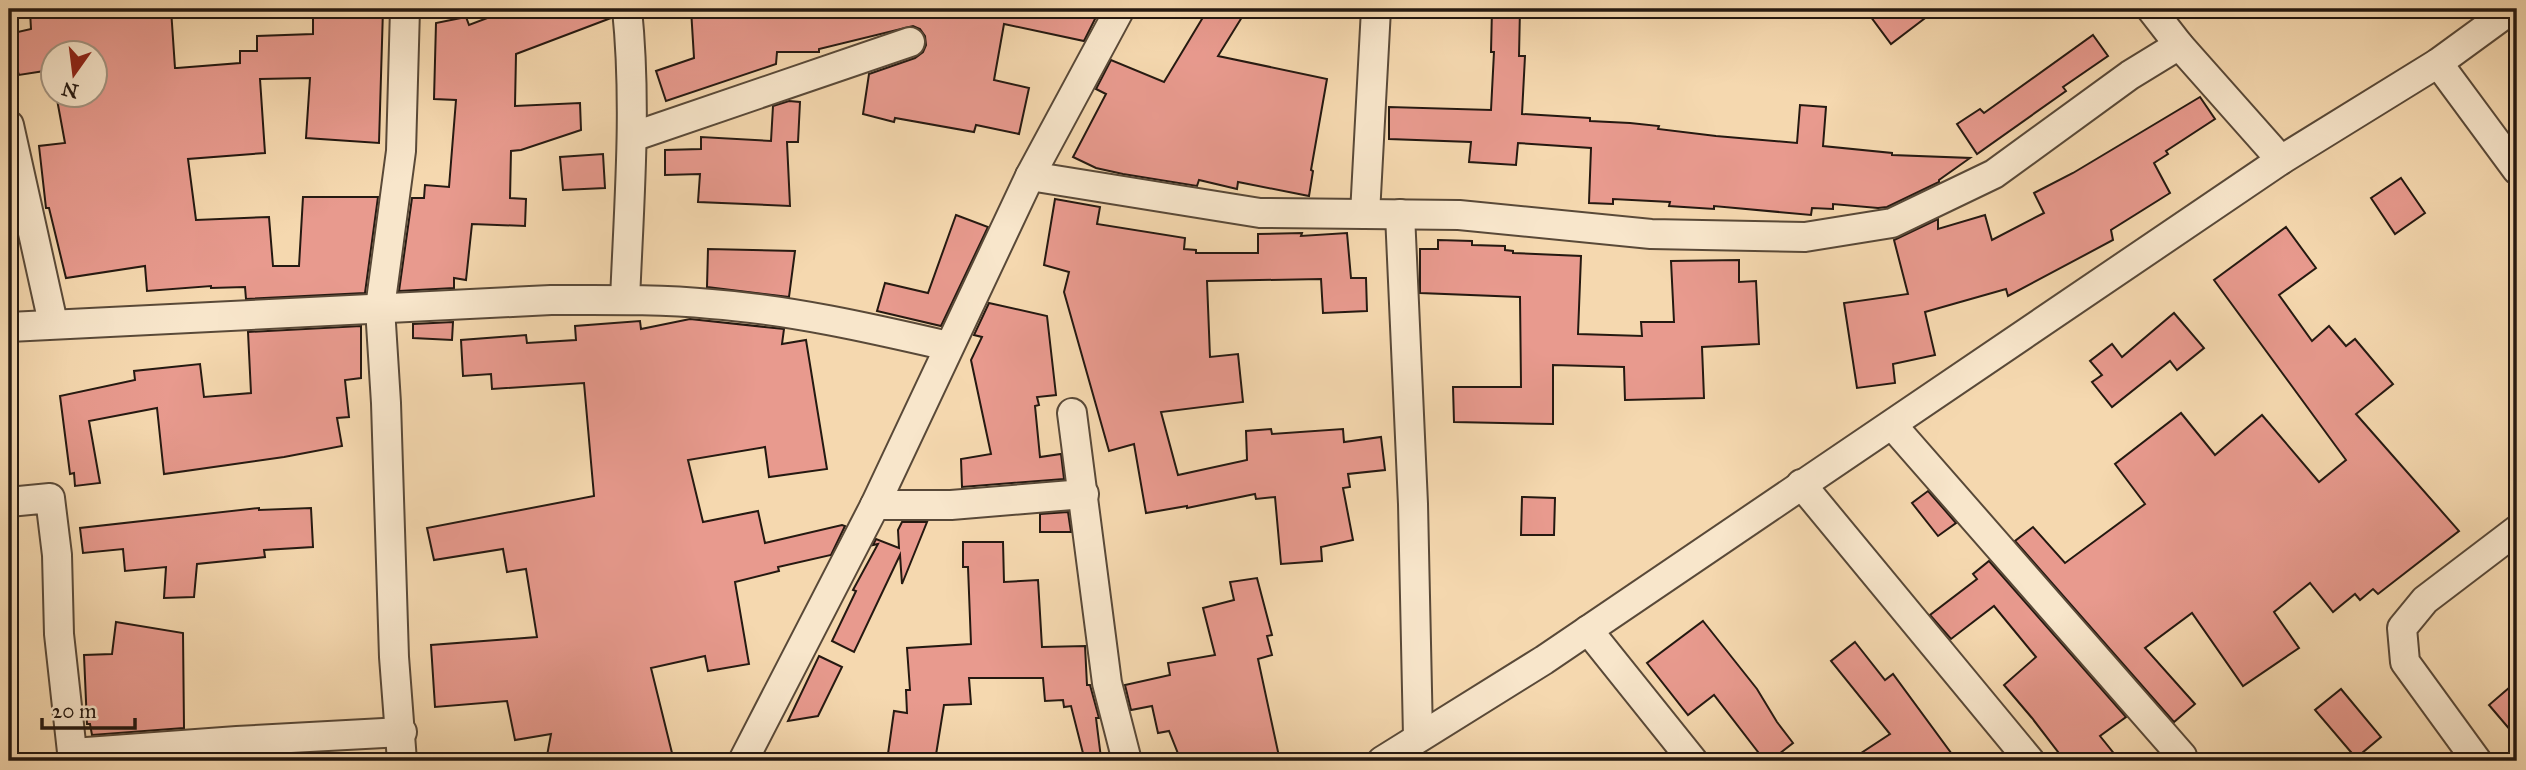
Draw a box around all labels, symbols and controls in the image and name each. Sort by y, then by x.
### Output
north arrow [38,38,108,108]
text: N [59,77,81,103]
scale bar [42,686,135,730]
text: 20 m [52,698,97,724]

